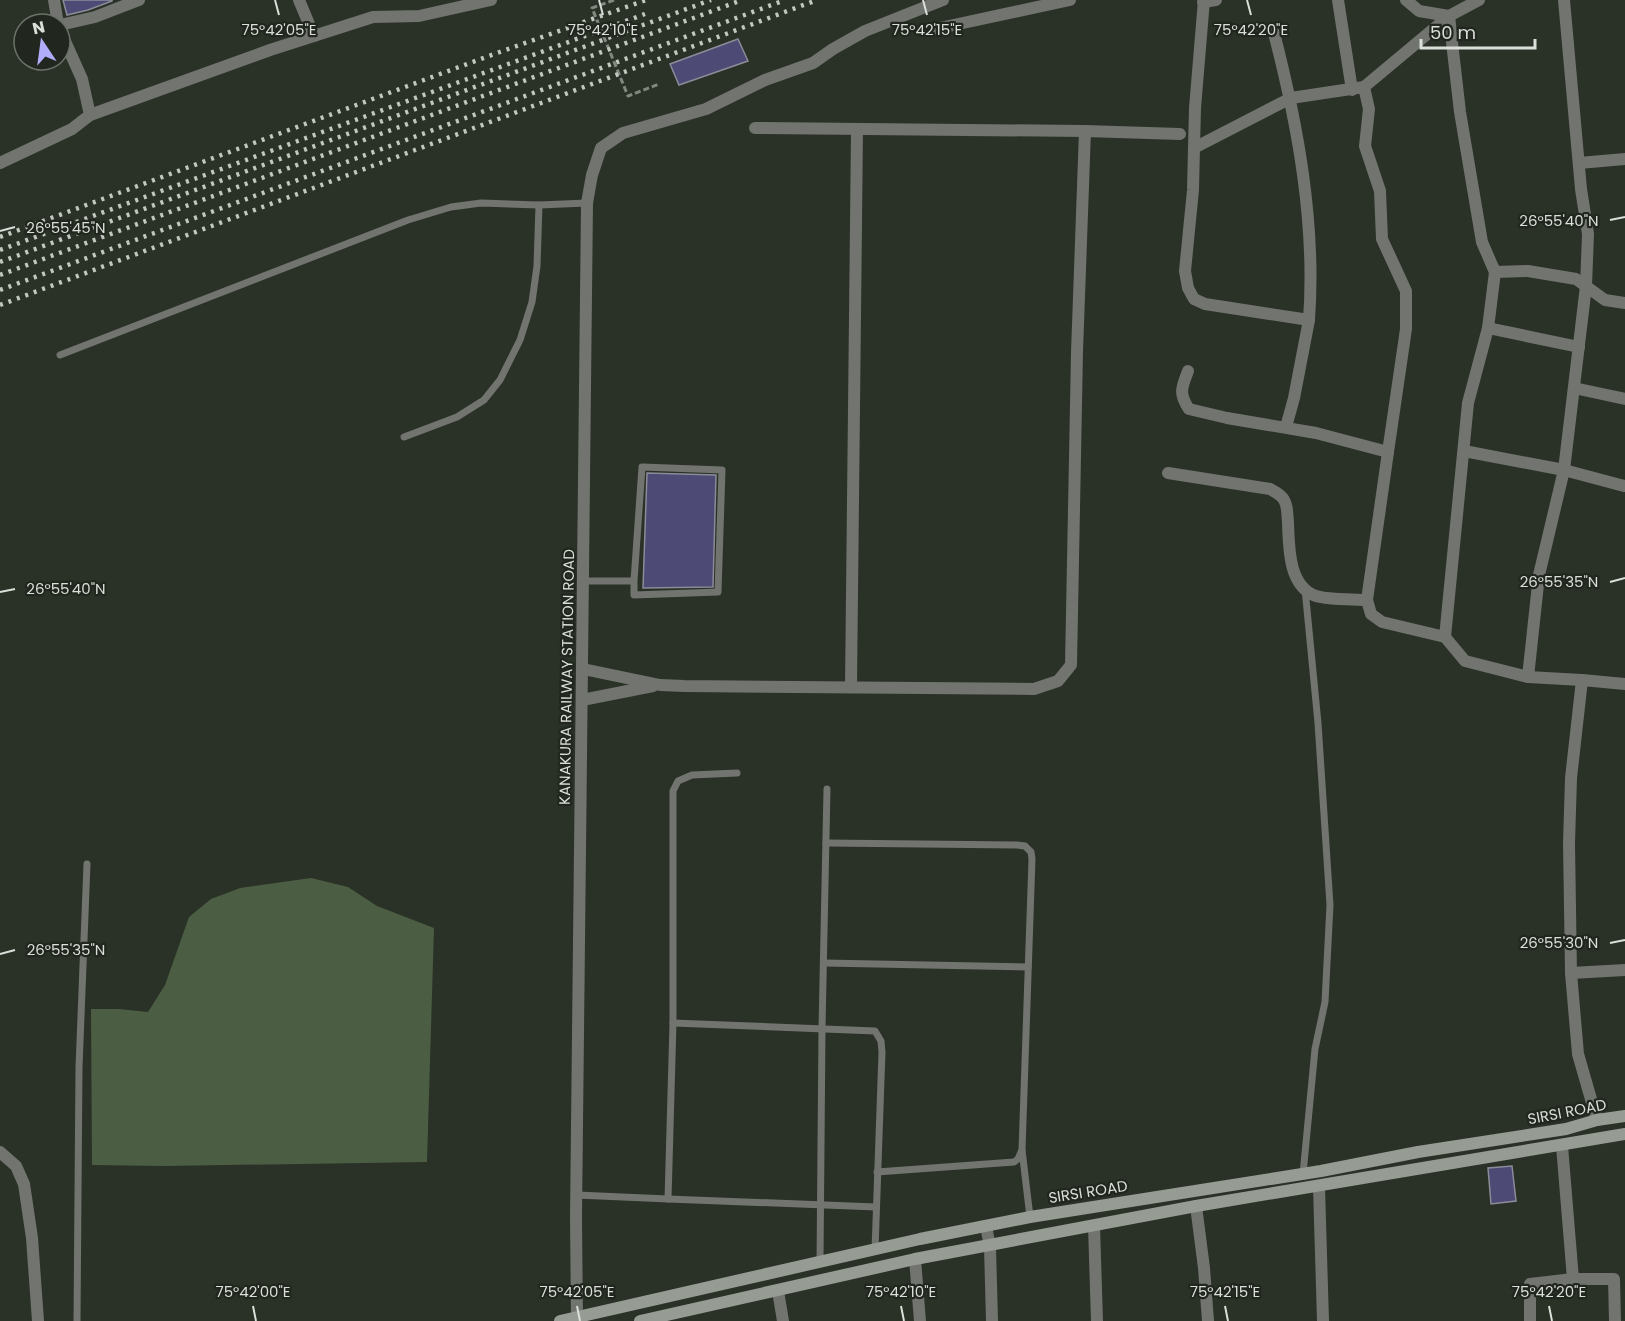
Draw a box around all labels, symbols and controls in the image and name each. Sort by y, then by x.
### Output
north arrow [12,12,72,72]
scale bar [1421,12,1535,50]
text: N [30,15,47,40]
text: 75°42'05"E [241,19,317,40]
text: 75°42'10"E [568,19,638,40]
text: 75°42'15"E [892,19,962,40]
text: 75°42'20"E [1214,19,1288,40]
text: 50 m [1430,20,1476,45]
text: 26°55'40"N [1519,210,1599,231]
text: 26°55'45"N [26,217,106,238]
street label: KANAKURA RAILWAY STATION ROAD [554,549,579,805]
text: 26°55'35"N [1520,571,1598,592]
text: 26°55'40"N [26,578,106,599]
text: 26°55'30"N [1520,932,1598,953]
text: 26°55'35"N [27,939,105,960]
street label: SIRSI ROAD [1526,1094,1608,1129]
street label: SIRSI ROAD [1047,1175,1129,1208]
text: 75°42'00"E [215,1281,291,1302]
text: 75°42'05"E [539,1281,615,1302]
text: 75°42'10"E [866,1281,936,1302]
text: 75°42'15"E [1190,1281,1260,1302]
text: 75°42'20"E [1512,1281,1586,1302]

